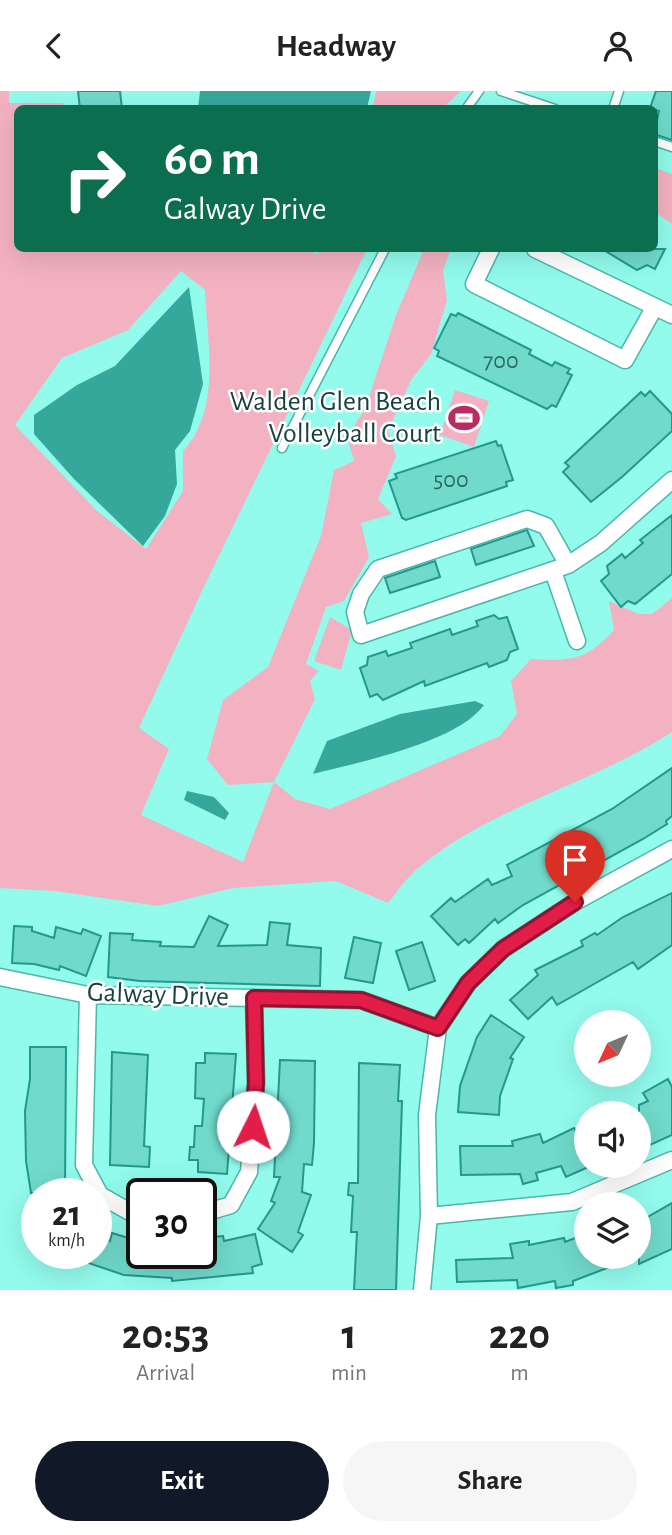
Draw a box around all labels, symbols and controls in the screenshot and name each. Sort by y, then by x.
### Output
icon: back [35,27,73,65]
icon: person [599,27,637,65]
text: Headway [276,30,396,62]
icon: right [49,133,140,224]
text: 60 m [164,135,260,184]
text: Galway Drive [164,193,326,225]
house number: 700 [483,349,519,373]
place label: Walden Glen Beach Volleyball Court [230,388,441,448]
sports icon: Walden Glen Beach Volleyball Court [447,401,481,435]
house number: 500 [433,468,469,492]
pin [545,830,605,902]
icon: arrive [556,841,594,879]
street label: Galway Drive [86,979,230,1011]
north arrow [574,1010,651,1087]
map controls [574,1010,651,1269]
position arrow [216,1090,290,1164]
button: sound [574,1101,651,1178]
speed limit sign: 30 [126,1178,217,1269]
button: layers [574,1192,651,1269]
text: 21 [52,1197,81,1232]
text: km/h [48,1232,85,1250]
text: 20:53 [122,1314,209,1356]
text: 1 [341,1314,357,1356]
text: 220 [489,1314,550,1356]
text: Arrival [136,1362,195,1385]
text: min [331,1362,367,1385]
text: m [510,1362,529,1385]
button: Exit [35,1441,329,1521]
button: Share [343,1441,637,1521]

